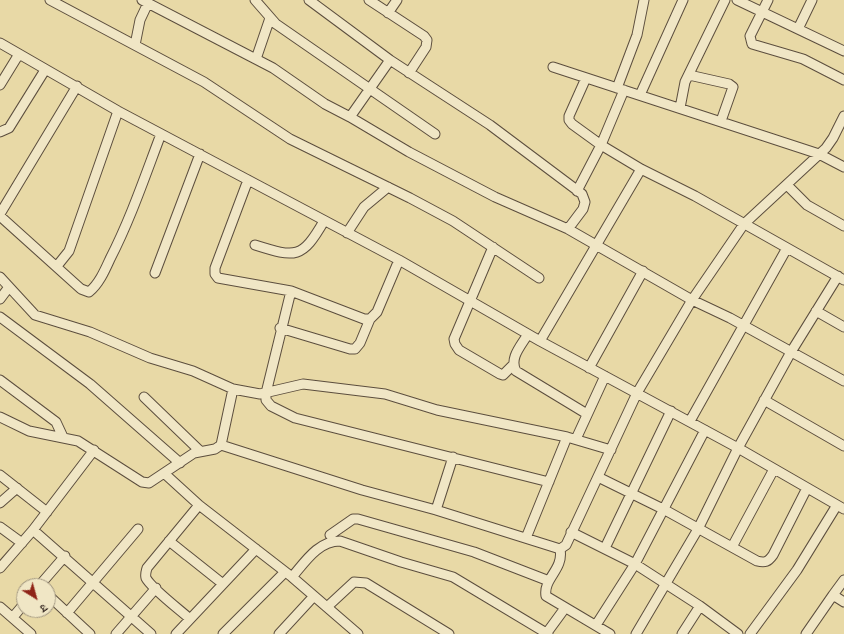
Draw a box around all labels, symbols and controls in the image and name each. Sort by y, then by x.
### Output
north arrow [16,578,56,618]
text: उ [36,600,50,615]

